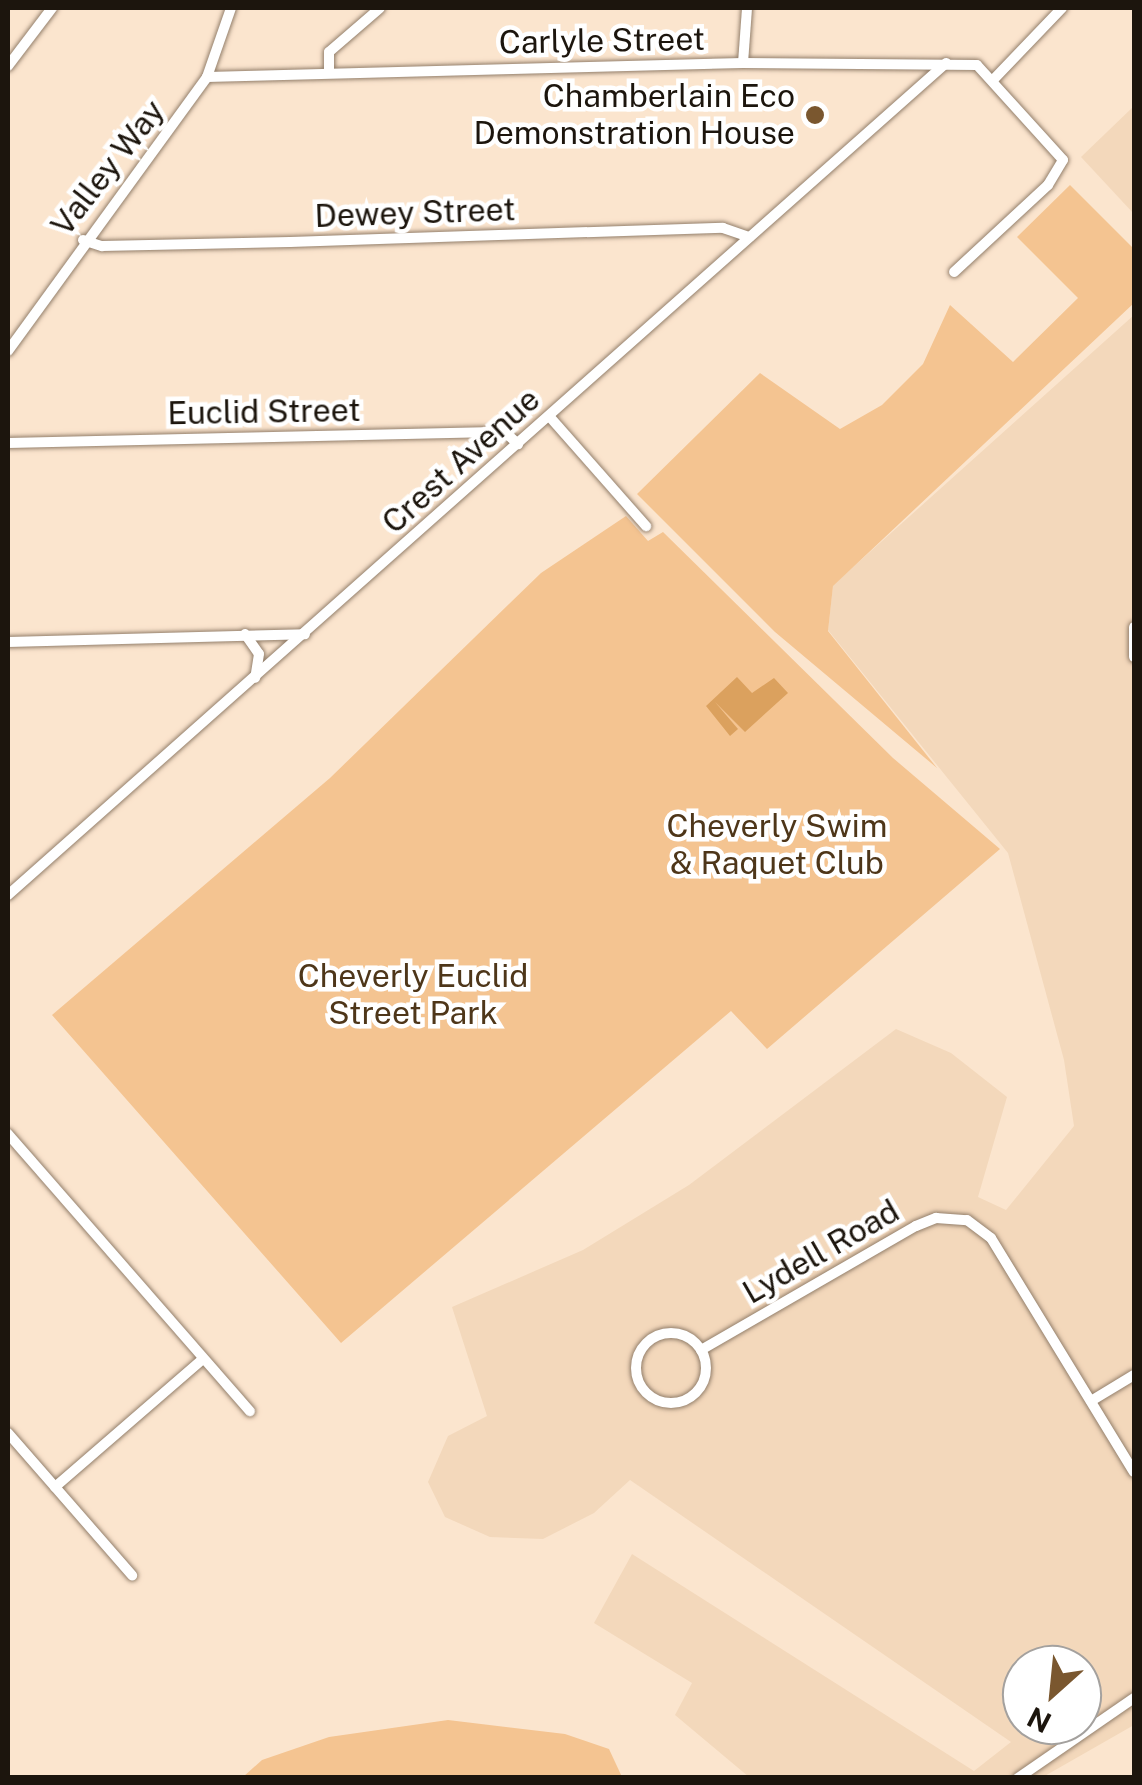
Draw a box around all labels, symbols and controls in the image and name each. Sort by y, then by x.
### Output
street label: Carlyle Street [498,20,706,62]
place label: Chamberlain Eco Demonstration House [473,78,795,153]
street label: Valley Way [43,92,173,244]
marker: Chamberlain Eco Demonstration House [804,104,826,126]
street label: Dewey Street [314,190,516,236]
street label: Crest Avenue [374,380,548,542]
street label: Euclid Street [167,391,361,433]
park label: Cheverly Swim & Raquet Club [666,808,888,883]
park label: Cheverly Euclid Street Park [298,958,528,1033]
street label: Lydell Road [736,1192,906,1312]
north arrow [1002,1645,1102,1745]
text: N [1022,1701,1056,1740]

